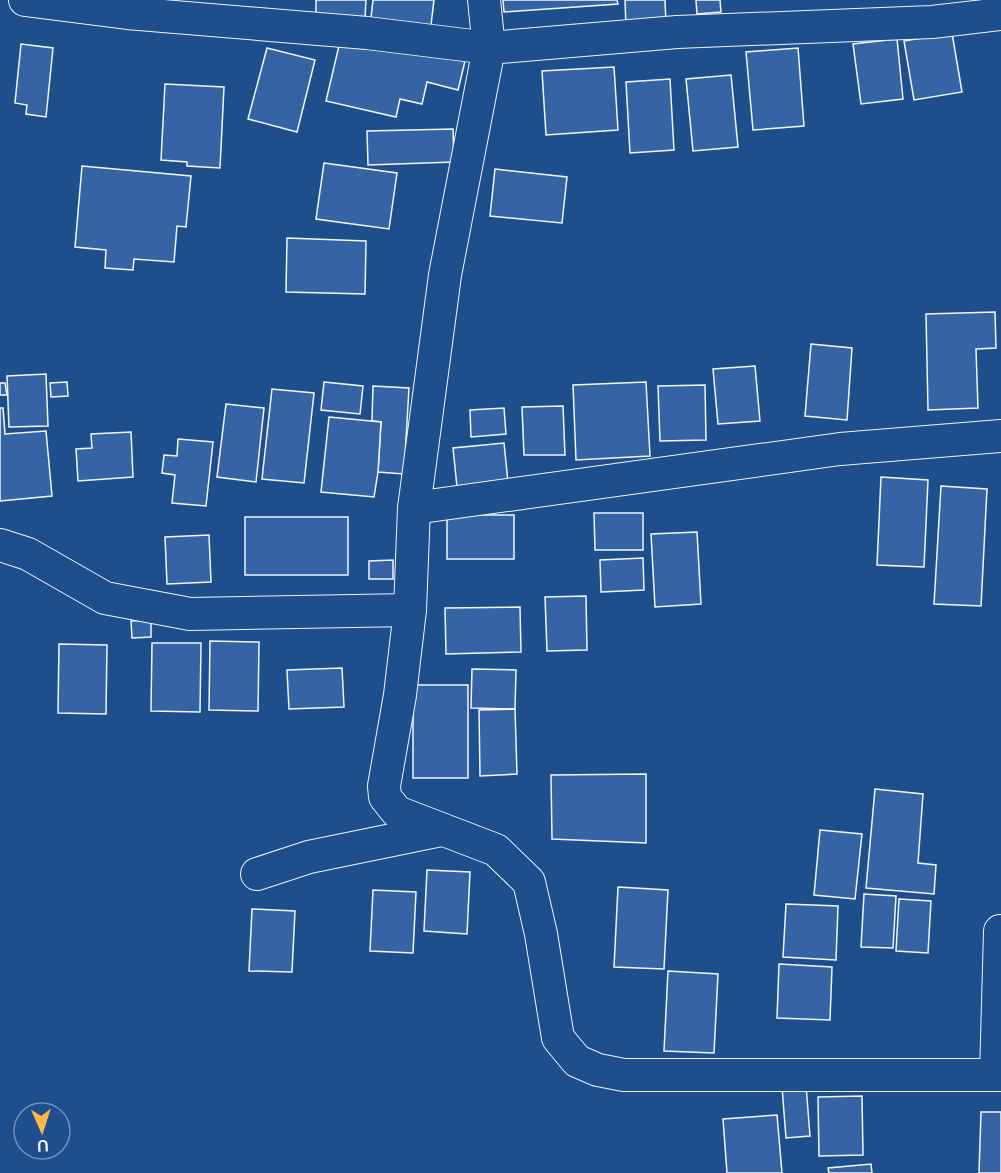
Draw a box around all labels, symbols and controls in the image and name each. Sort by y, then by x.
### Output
north arrow [12,1101,72,1161]
text: U [36,1137,49,1156]

